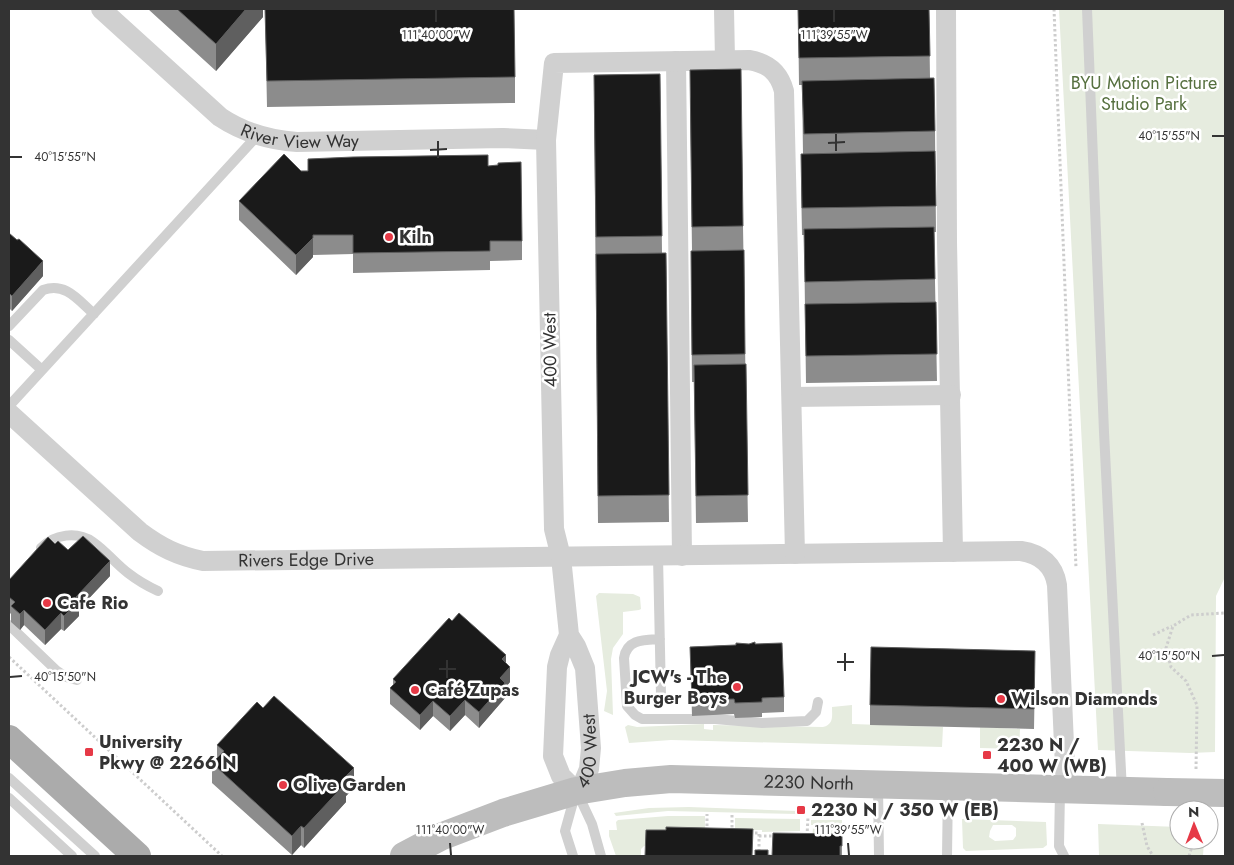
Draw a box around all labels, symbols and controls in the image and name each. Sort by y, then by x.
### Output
text: 111°40'00"W [401,26,471,44]
text: 111°39'55"W [800,26,868,44]
park label: BYU Motion Picture Studio Park [1071,70,1217,117]
street label: River View Way [237,117,359,155]
text: 40°15'55"N [1138,127,1200,145]
text: 40°15'55"N [34,148,96,166]
place label: Kiln [399,224,432,250]
marker: Kiln [383,231,395,243]
street label: 400 West [536,312,564,388]
street label: Rivers Edge Drive [238,546,374,574]
place label: Cafe Rio [57,590,129,616]
marker: Cafe Rio [41,597,53,609]
text: 40°15'50"N [1138,647,1200,665]
place label: JCW's - The Burger Boys [624,664,727,711]
text: 40°15'50"N [34,668,96,686]
place label: Café Zupas [425,677,519,703]
marker: JCW's - The Burger Boys [731,681,743,693]
marker: Café Zupas [409,684,421,696]
place label: Wilson Diamonds [1011,686,1157,712]
marker: Wilson Diamonds [995,693,1007,705]
street label: 400 West [570,712,604,794]
place label: University Pkwy @ 2266 N [99,729,237,776]
place label: 2230 N / 400 W (WB) [997,732,1107,779]
marker: University Pkwy @ 2266 N [83,746,95,758]
marker: 2230 N / 400 W (WB) [981,749,993,761]
street label: 2230 North [763,768,854,797]
place label: Olive Garden [293,772,406,798]
marker: Olive Garden [277,779,289,791]
place label: 2230 N / 350 W (EB) [811,797,999,823]
north arrow [1169,800,1219,850]
text: N [1188,802,1200,822]
marker: 2230 N / 350 W (EB) [795,804,807,816]
text: 111°40'00"W [415,821,485,839]
text: 111°39'55"W [814,821,882,839]

